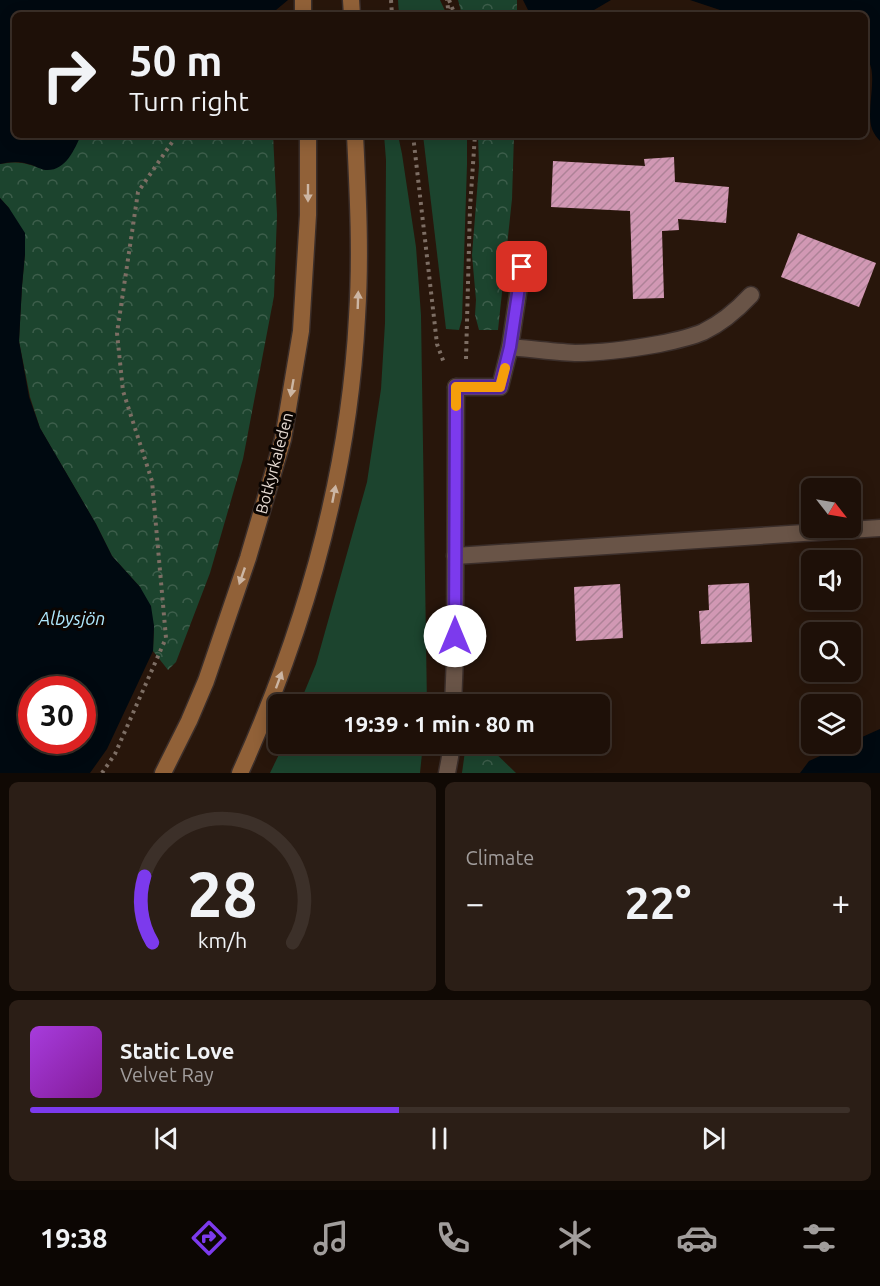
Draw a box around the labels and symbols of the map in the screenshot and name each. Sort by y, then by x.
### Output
one-way arrow [303,184,313,203]
pin [496,241,547,292]
one-way arrow [353,291,363,310]
one-way arrow [288,378,297,397]
street label: Botkyrkaleden [252,410,296,516]
north arrow [801,478,861,538]
one-way arrow [330,484,339,503]
one-way arrow [237,567,247,585]
position arrow [423,604,487,668]
water label: Albysjön [38,608,105,628]
one-way arrow [274,671,284,689]
speed limit sign: 30 [18,676,96,754]

